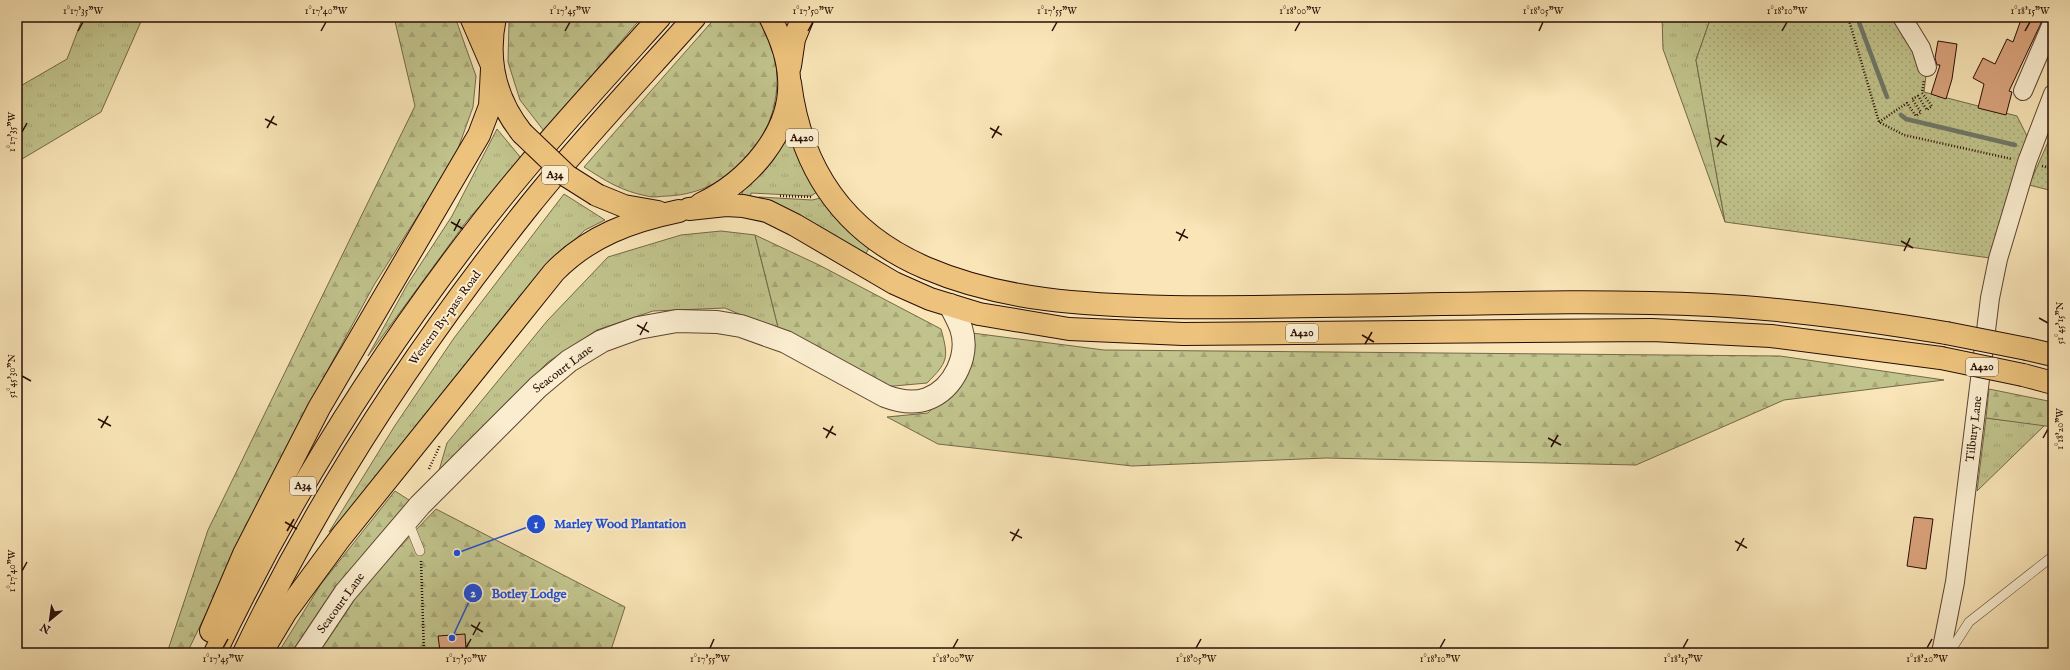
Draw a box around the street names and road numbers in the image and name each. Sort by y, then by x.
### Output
road number: A420 [786,129,818,147]
road number: A34 [542,166,568,184]
street label: Western By-pass Road [406,267,485,369]
road number: A420 [1286,324,1318,342]
street label: Seacourt Lane [530,341,596,396]
road number: A420 [1966,358,1998,376]
street label: Tilbury Lane [1963,395,1986,463]
road number: A34 [290,477,316,495]
street label: Seacourt Lane [314,569,368,636]

